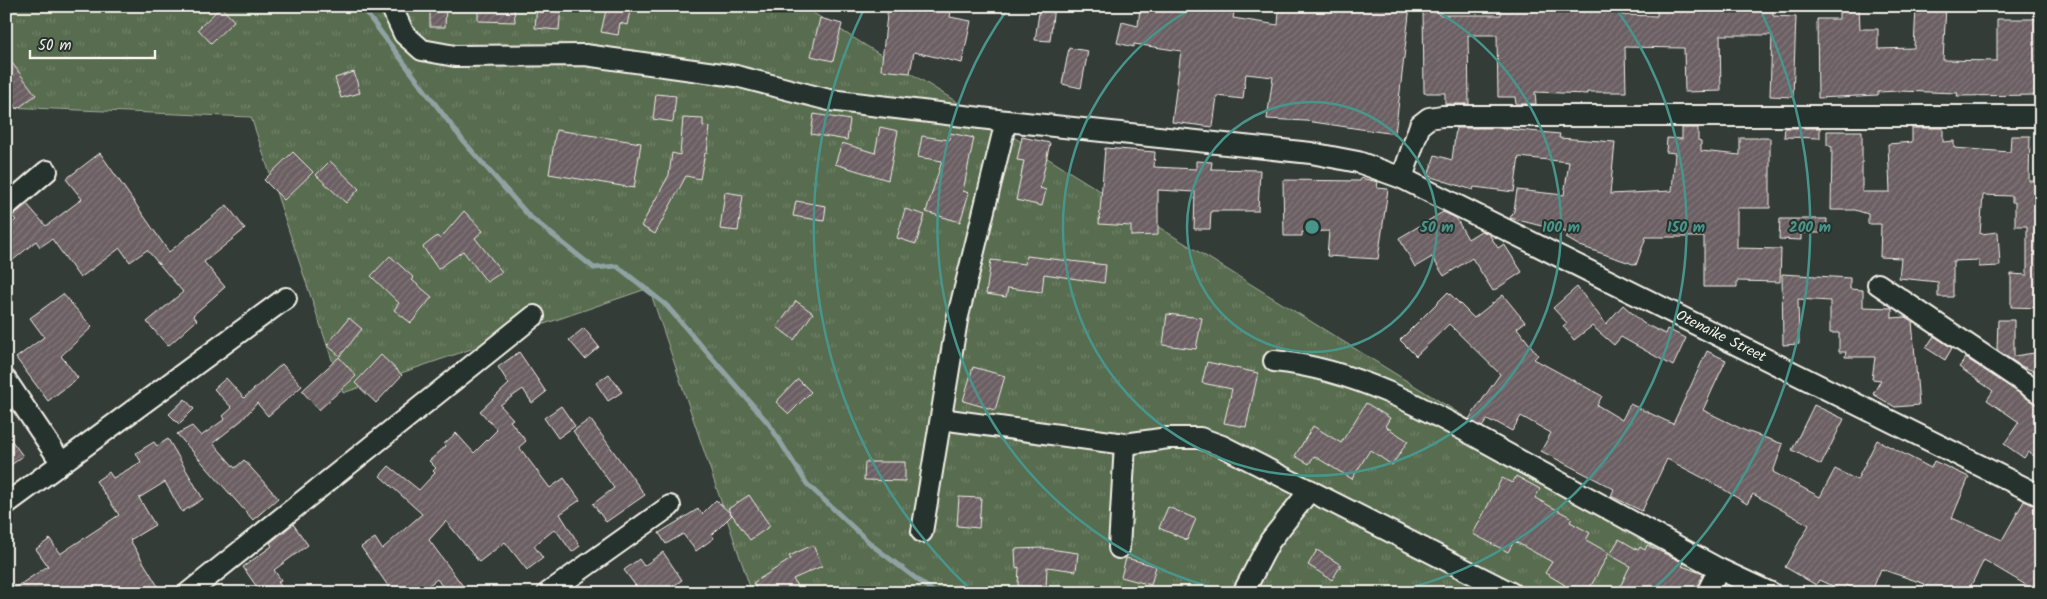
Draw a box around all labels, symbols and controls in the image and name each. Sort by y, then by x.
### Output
scale bar [30,28,155,60]
text: 50 m [38,34,72,58]
text: 50 m [1419,216,1454,240]
text: 100 m [1542,216,1580,240]
text: 150 m [1667,216,1705,240]
text: 200 m [1789,216,1831,240]
centre of rings [1303,218,1321,236]
street label: Otenaike Street [1671,304,1770,369]

